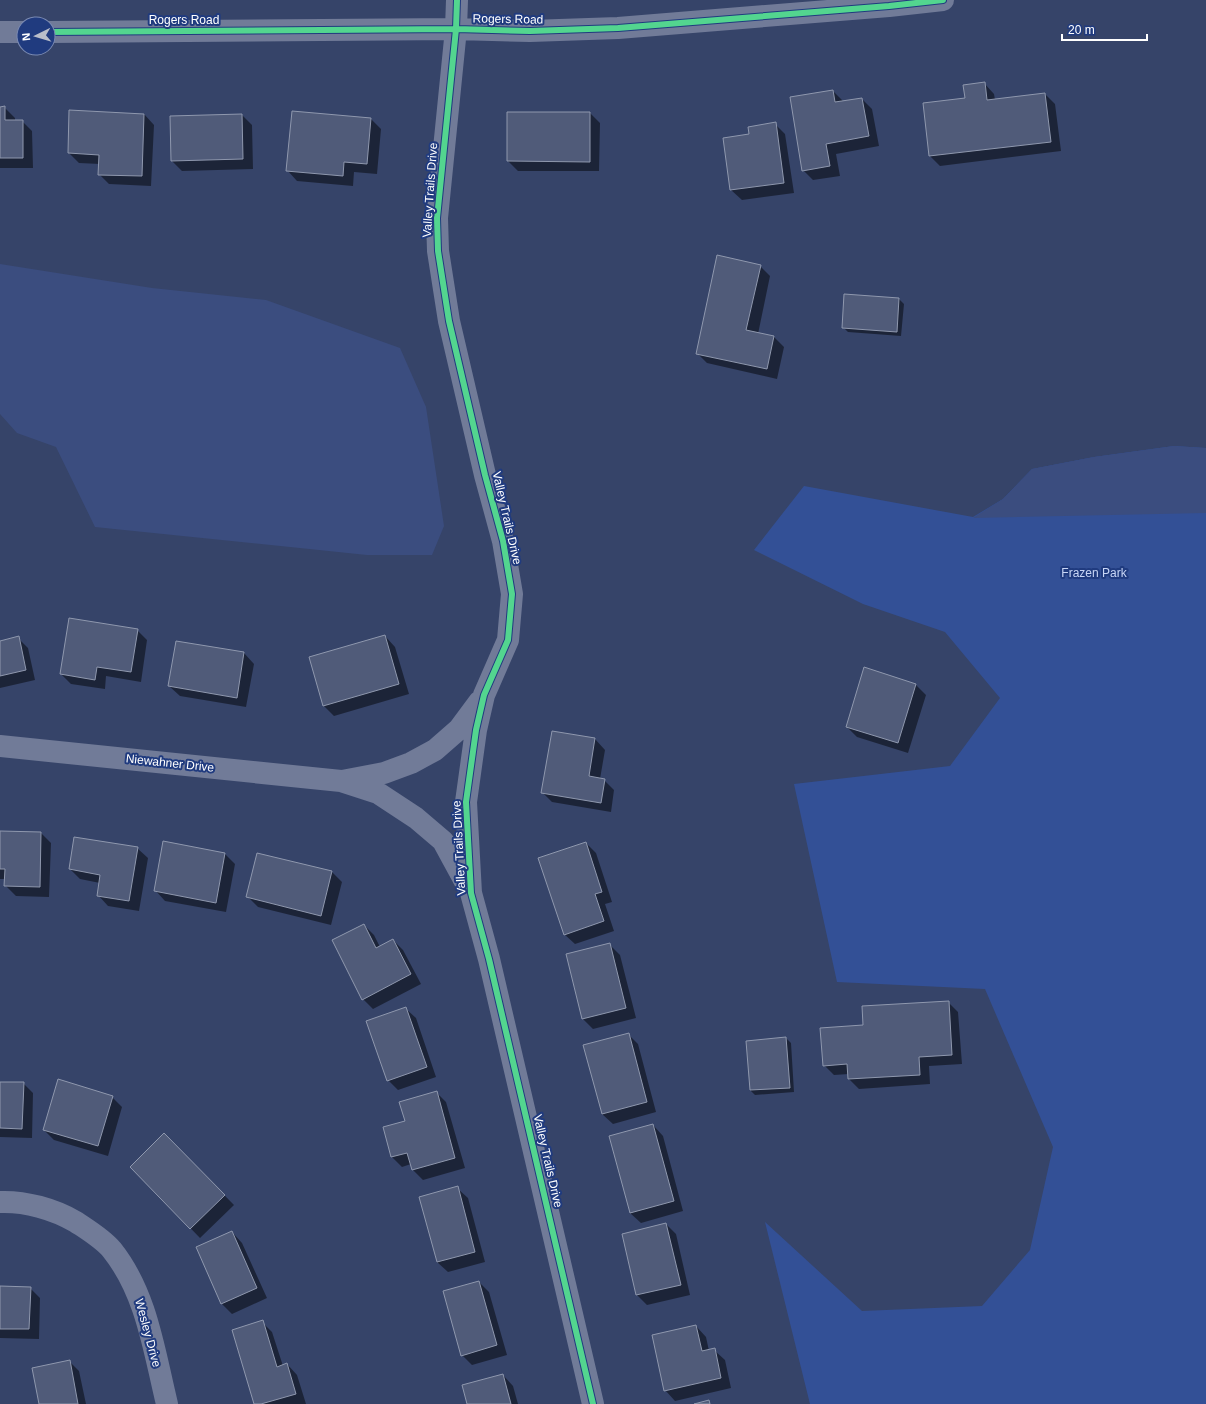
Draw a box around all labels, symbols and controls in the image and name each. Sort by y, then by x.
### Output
street label: Rogers Road [473,11,543,27]
street label: Rogers Road [149,13,219,27]
north arrow [16,16,56,56]
scale bar [1062,16,1147,42]
text: 20 m [1068,23,1095,37]
text: N [20,32,32,41]
street label: Valley Trails Drive [420,142,440,238]
street label: Valley Trails Drive [489,470,525,566]
park label: Frazen Park [1061,566,1128,580]
street label: Niewahner Drive [125,751,215,775]
street label: Valley Trails Drive [450,800,468,896]
street label: Valley Trails Drive [530,1113,566,1209]
street label: Wesley Drive [132,1297,164,1369]

